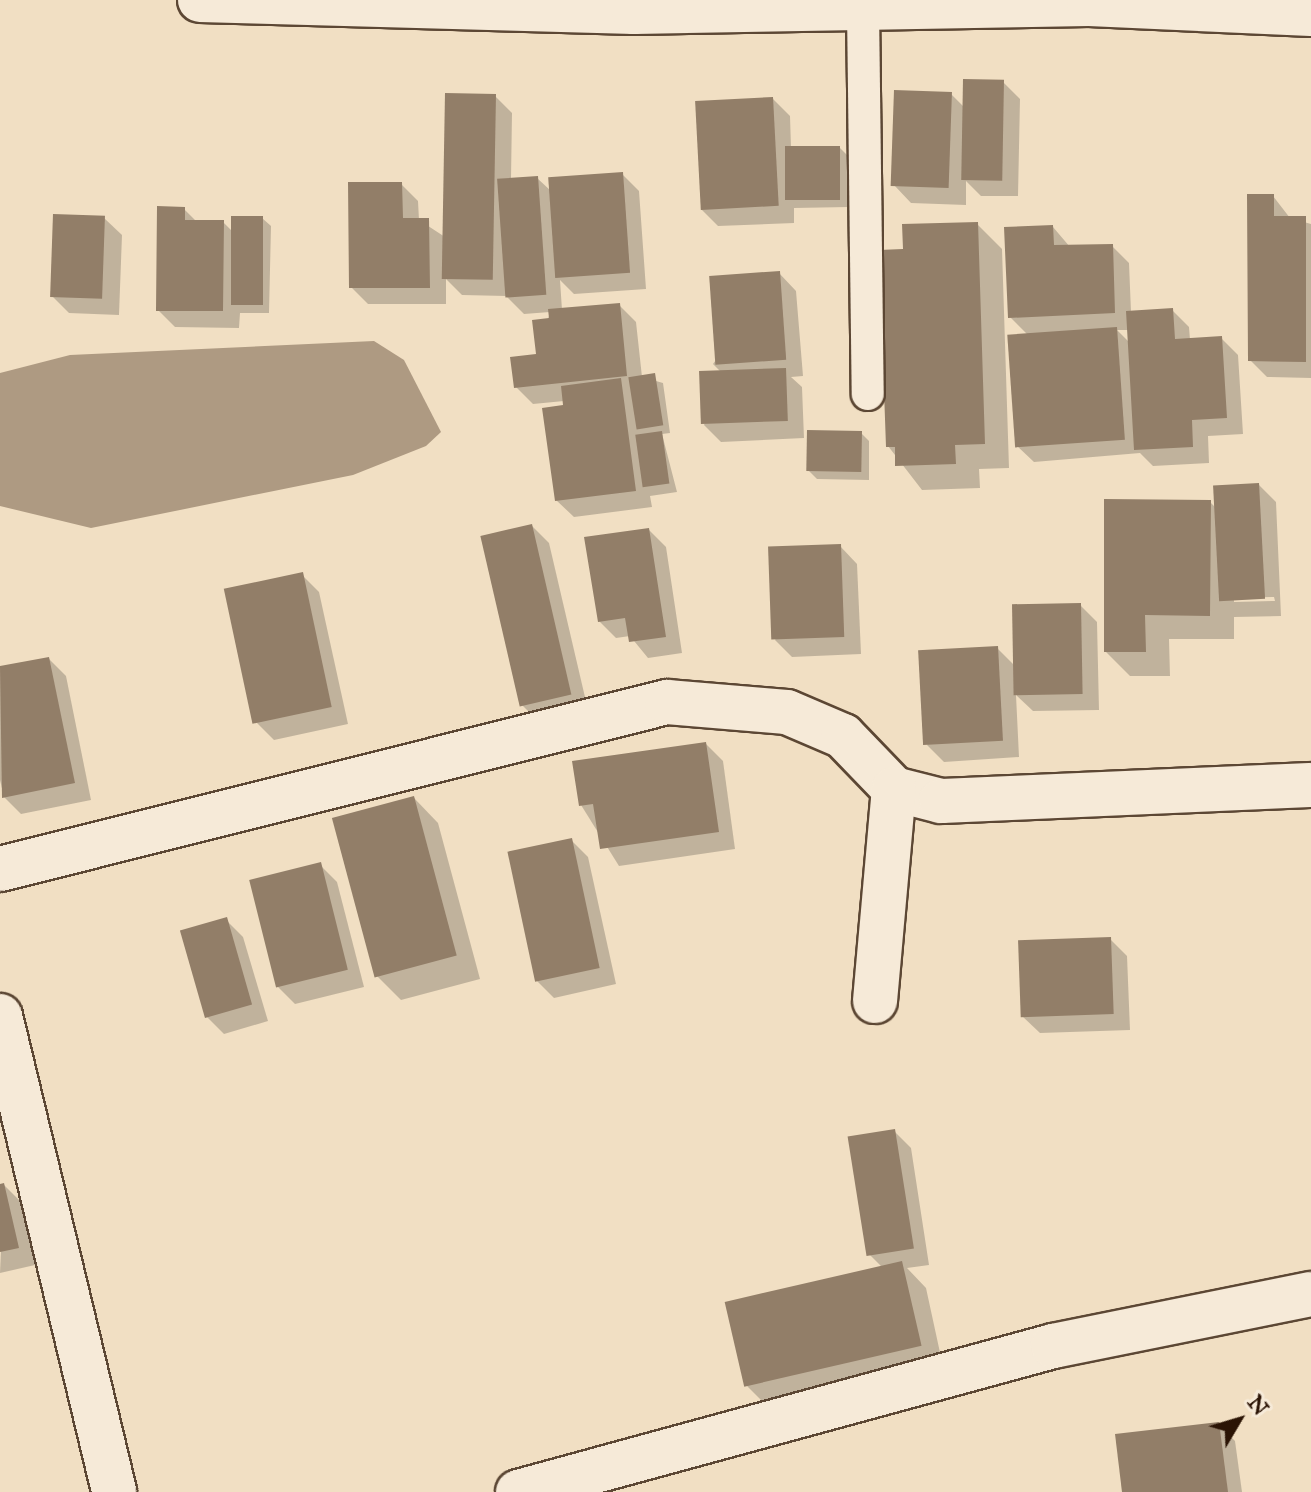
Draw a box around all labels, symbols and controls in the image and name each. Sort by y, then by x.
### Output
north arrow [1199,1380,1279,1460]
text: N [1242,1389,1275,1421]

